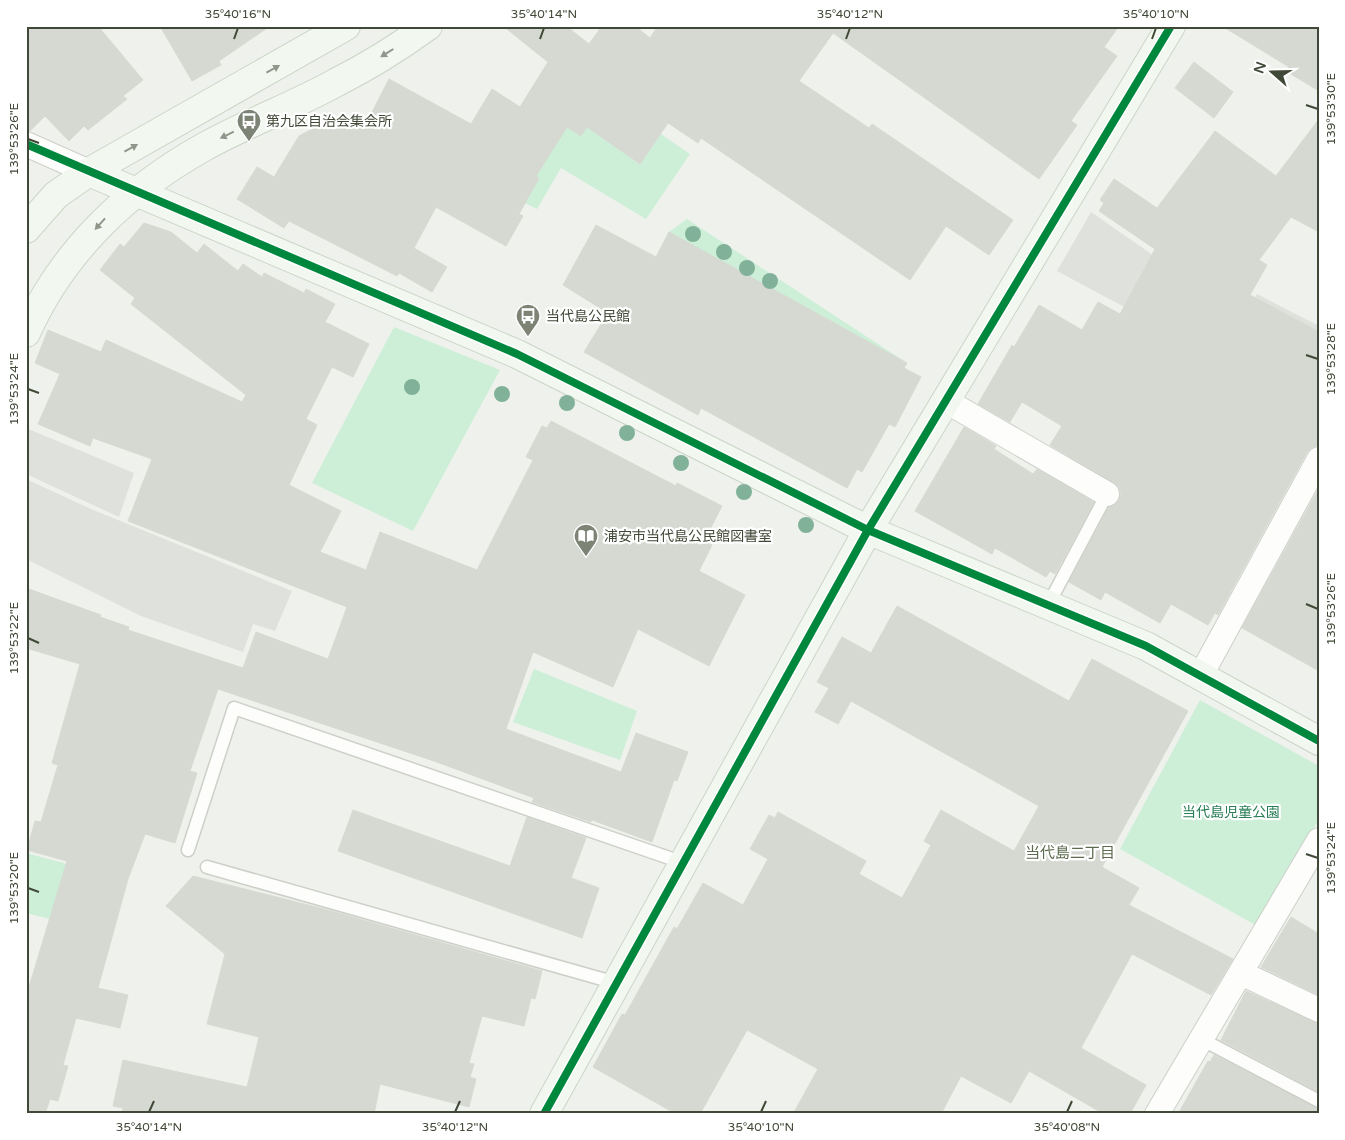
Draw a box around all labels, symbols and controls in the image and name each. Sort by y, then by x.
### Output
text: 35°40'16"N [205,7,271,21]
text: 35°40'14"N [511,7,577,21]
text: 35°40'12"N [817,7,883,21]
text: 35°40'10"N [1123,7,1189,21]
north arrow [1248,48,1298,98]
one-way arrow [381,49,394,58]
text: N [1250,60,1270,76]
one-way arrow [267,64,280,73]
text: 139°53'30"E [1324,72,1338,145]
text: 139°53'26"E [7,102,21,175]
bus stop icon: 第九区自治会集会所 [236,108,262,142]
place label: 第九区自治会集会所 [266,113,392,130]
one-way arrow [220,131,234,139]
one-way arrow [124,144,139,152]
one-way arrow [94,218,106,230]
bus stop icon: 当代島公民館 [515,303,541,337]
place label: 当代島公民館 [546,308,630,325]
text: 139°53'28"E [1324,322,1338,395]
text: 139°53'24"E [7,352,21,425]
library icon: 浦安市当代島公民館図書室 [573,523,599,557]
place label: 浦安市当代島公民館図書室 [604,528,772,545]
text: 139°53'26"E [1324,572,1338,645]
text: 139°53'22"E [7,601,21,674]
park label: 当代島児童公園 [1182,804,1280,821]
text: 139°53'24"E [1324,821,1338,894]
district label: 当代島二丁目 [1025,844,1115,862]
text: 139°53'20"E [7,851,21,924]
text: 35°40'14"N [116,1120,182,1134]
text: 35°40'12"N [422,1120,488,1134]
text: 35°40'10"N [728,1120,794,1134]
text: 35°40'08"N [1034,1120,1100,1134]

